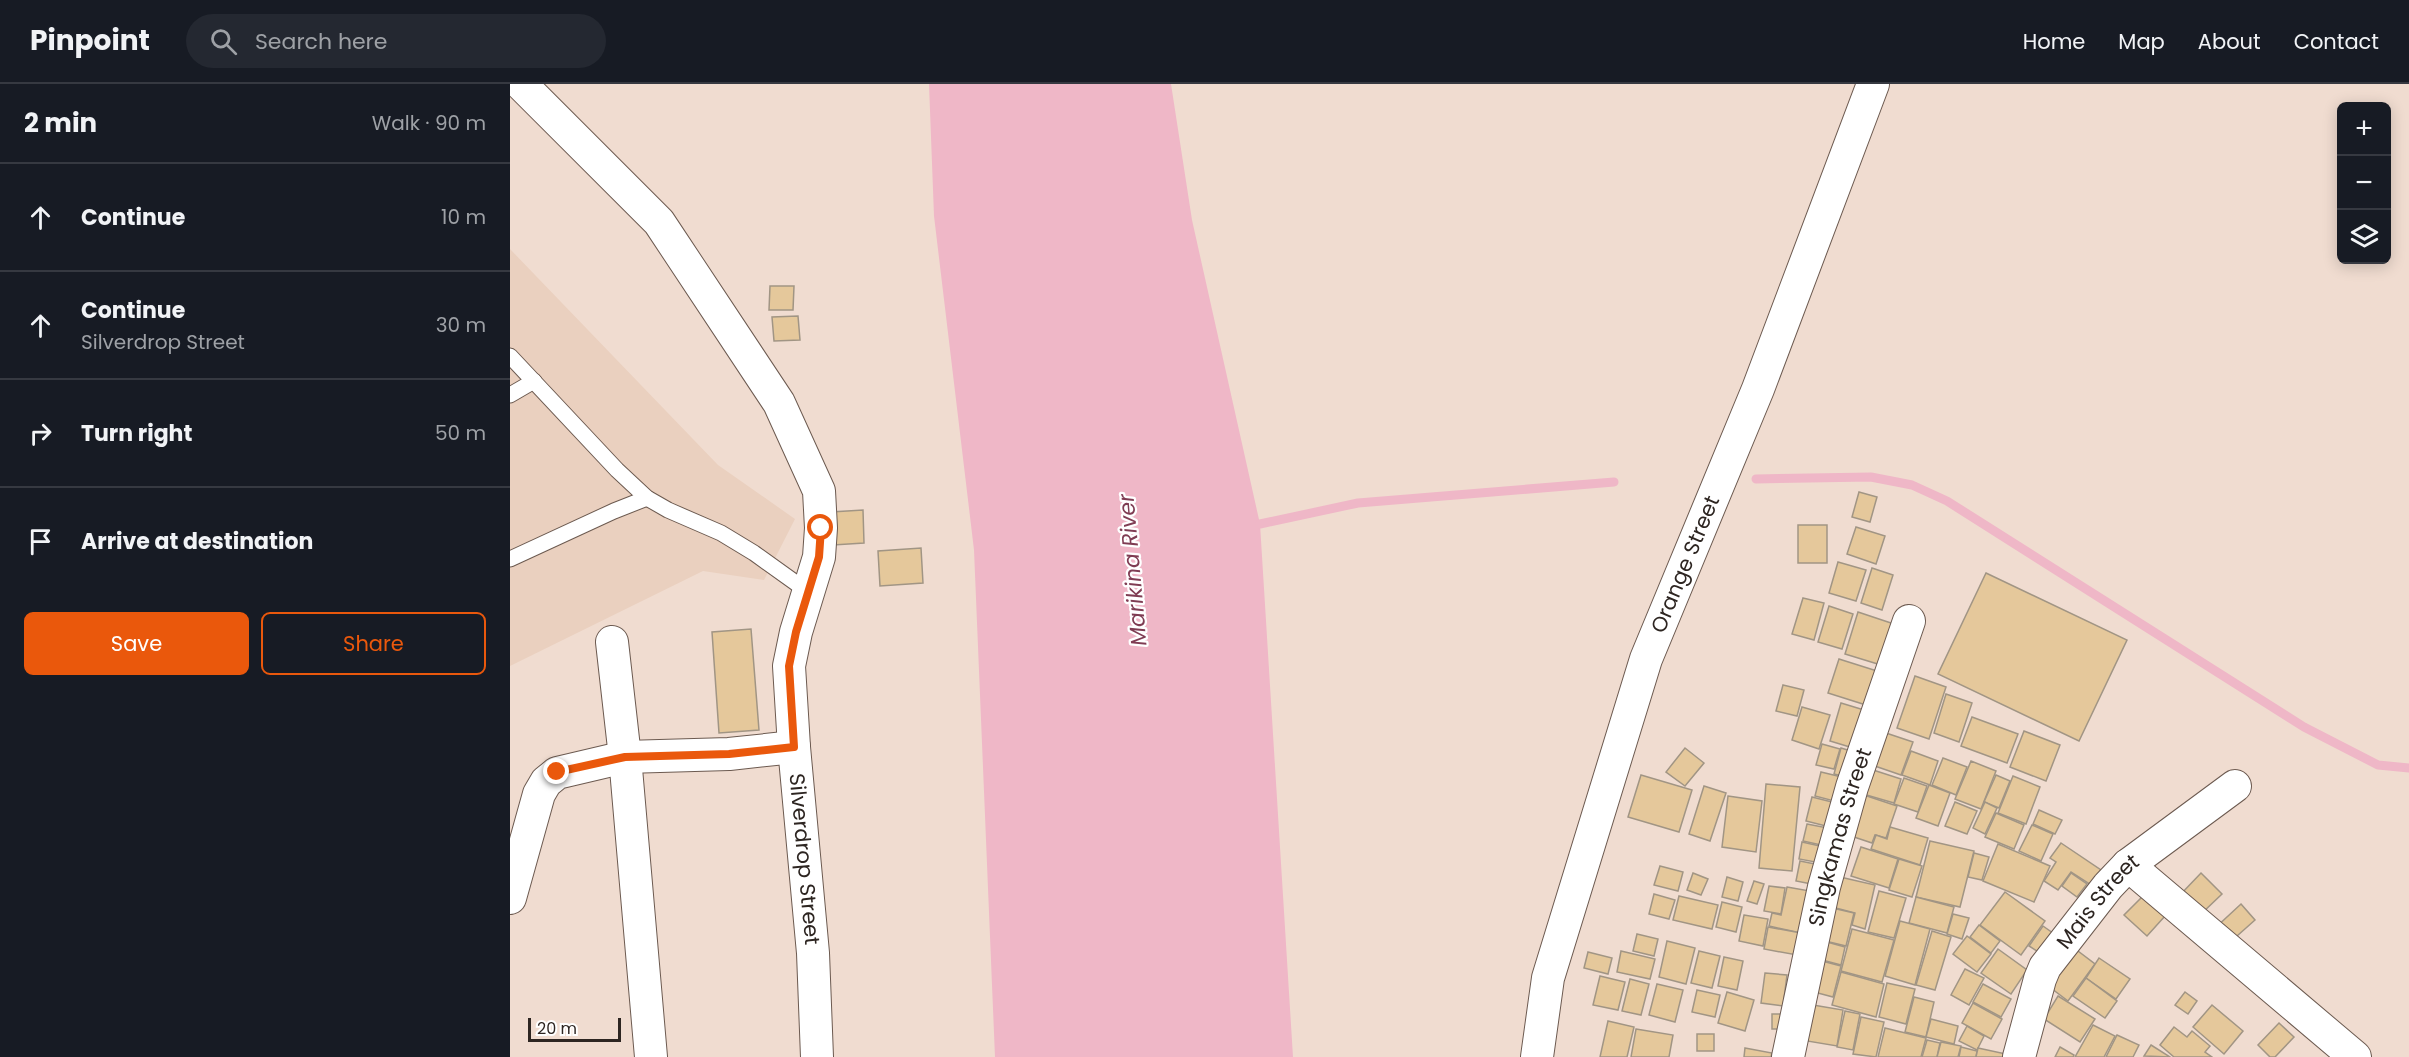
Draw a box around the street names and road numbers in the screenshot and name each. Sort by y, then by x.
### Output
street label: Orange Street [1643,491,1726,637]
street label: Singkamas Street [1801,744,1878,929]
street label: Silverdrop Street [782,772,827,946]
street label: Mais Street [2049,847,2145,955]

